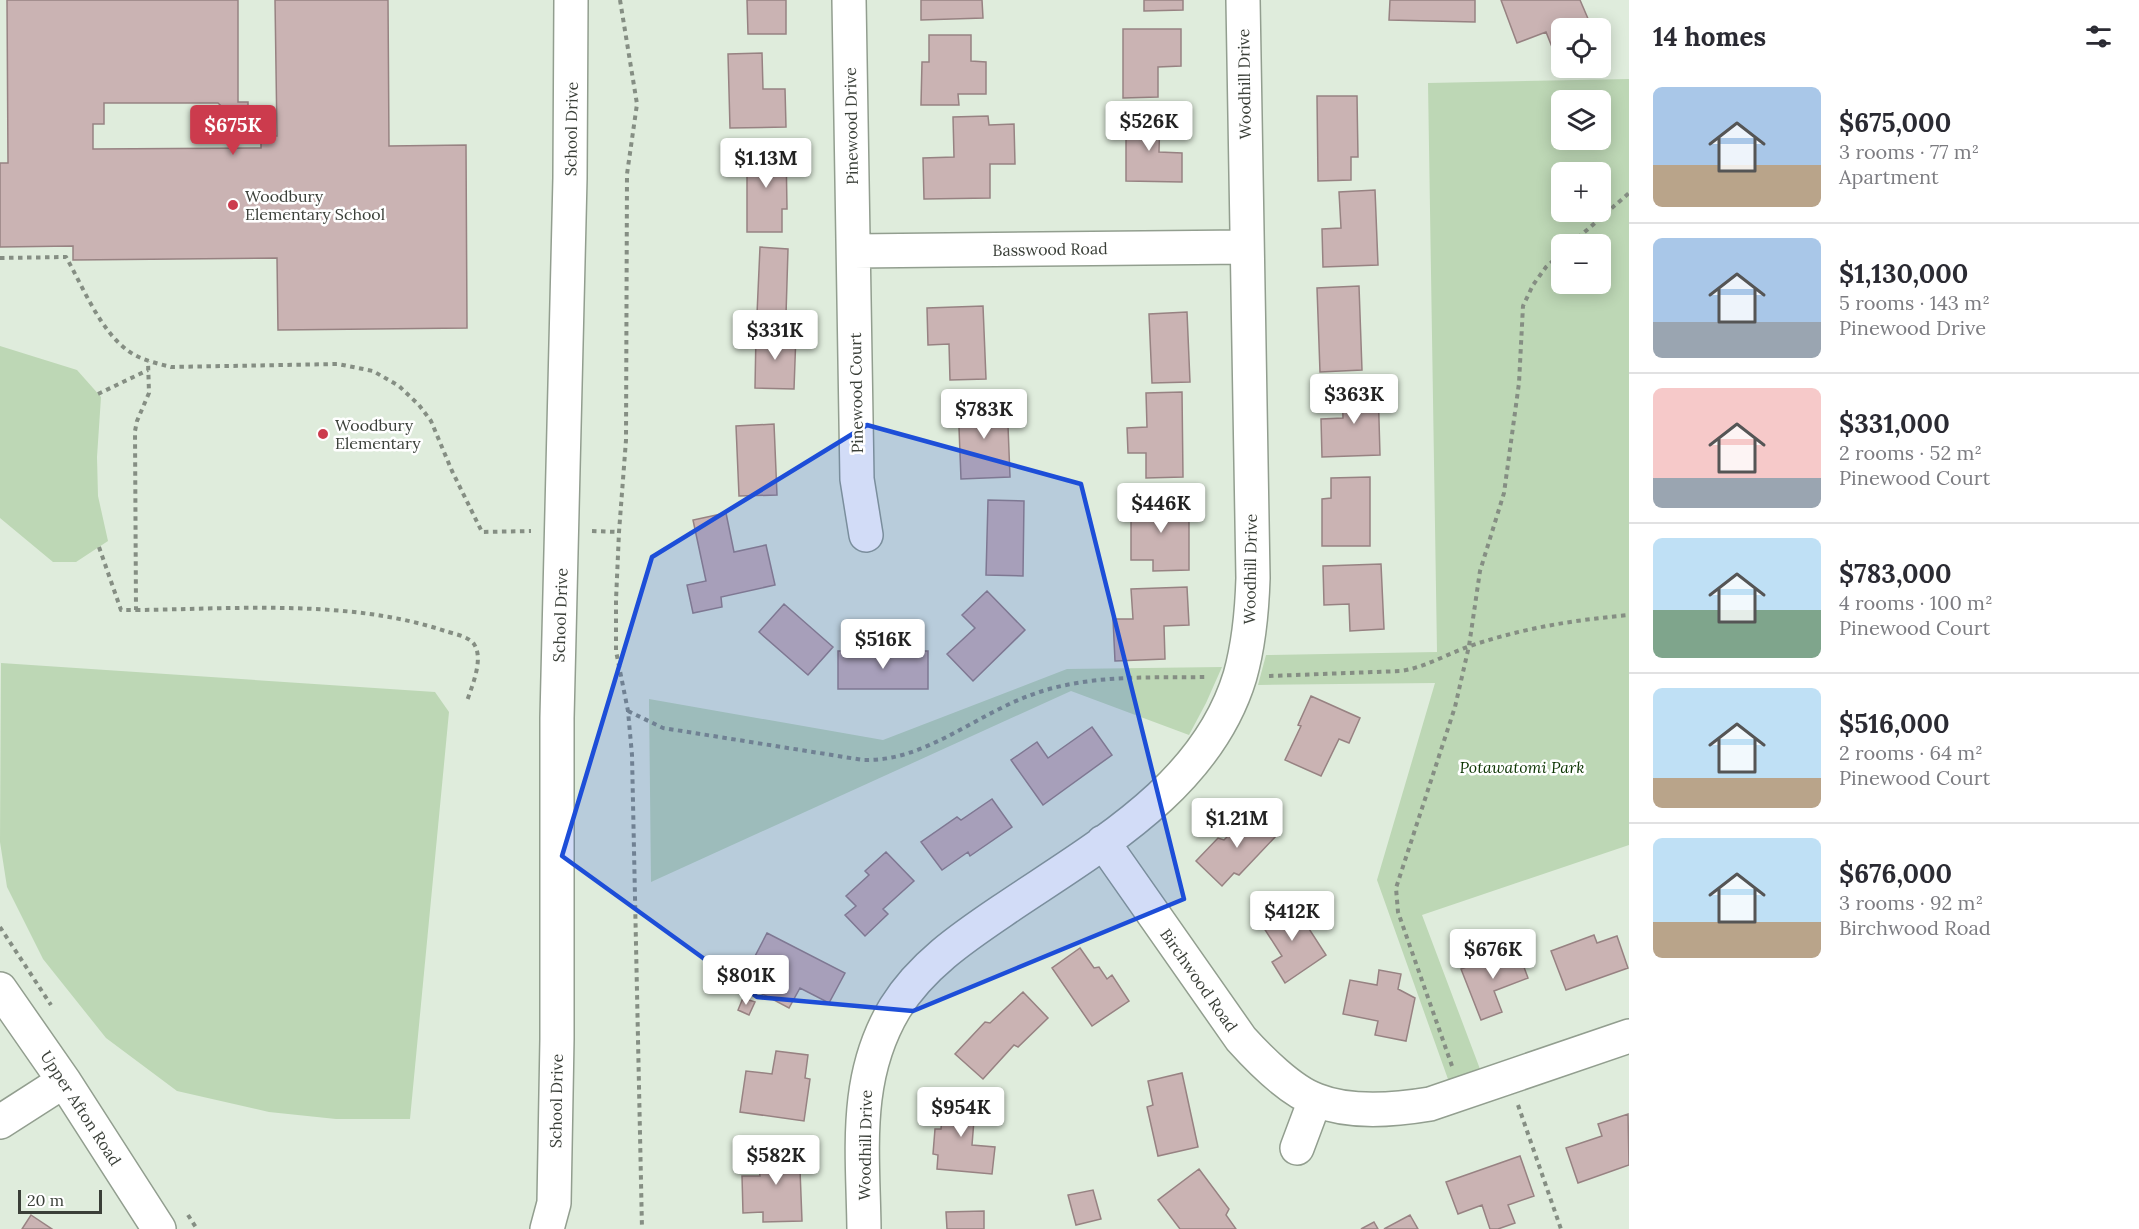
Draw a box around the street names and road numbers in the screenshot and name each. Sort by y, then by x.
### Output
street label: Woodhill Drive [1233,28,1255,139]
street label: Pinewood Drive [840,67,862,185]
street label: School Drive [560,81,582,176]
street label: Basswood Road [992,238,1108,260]
street label: Pinewood Court [845,332,867,454]
street label: Woodhill Drive [1239,513,1261,624]
street label: School Drive [548,567,572,663]
street label: Birchwood Road [1156,925,1242,1036]
street label: Upper Afton Road [36,1047,126,1170]
street label: School Drive [545,1053,567,1148]
street label: Woodhill Drive [854,1089,876,1200]

